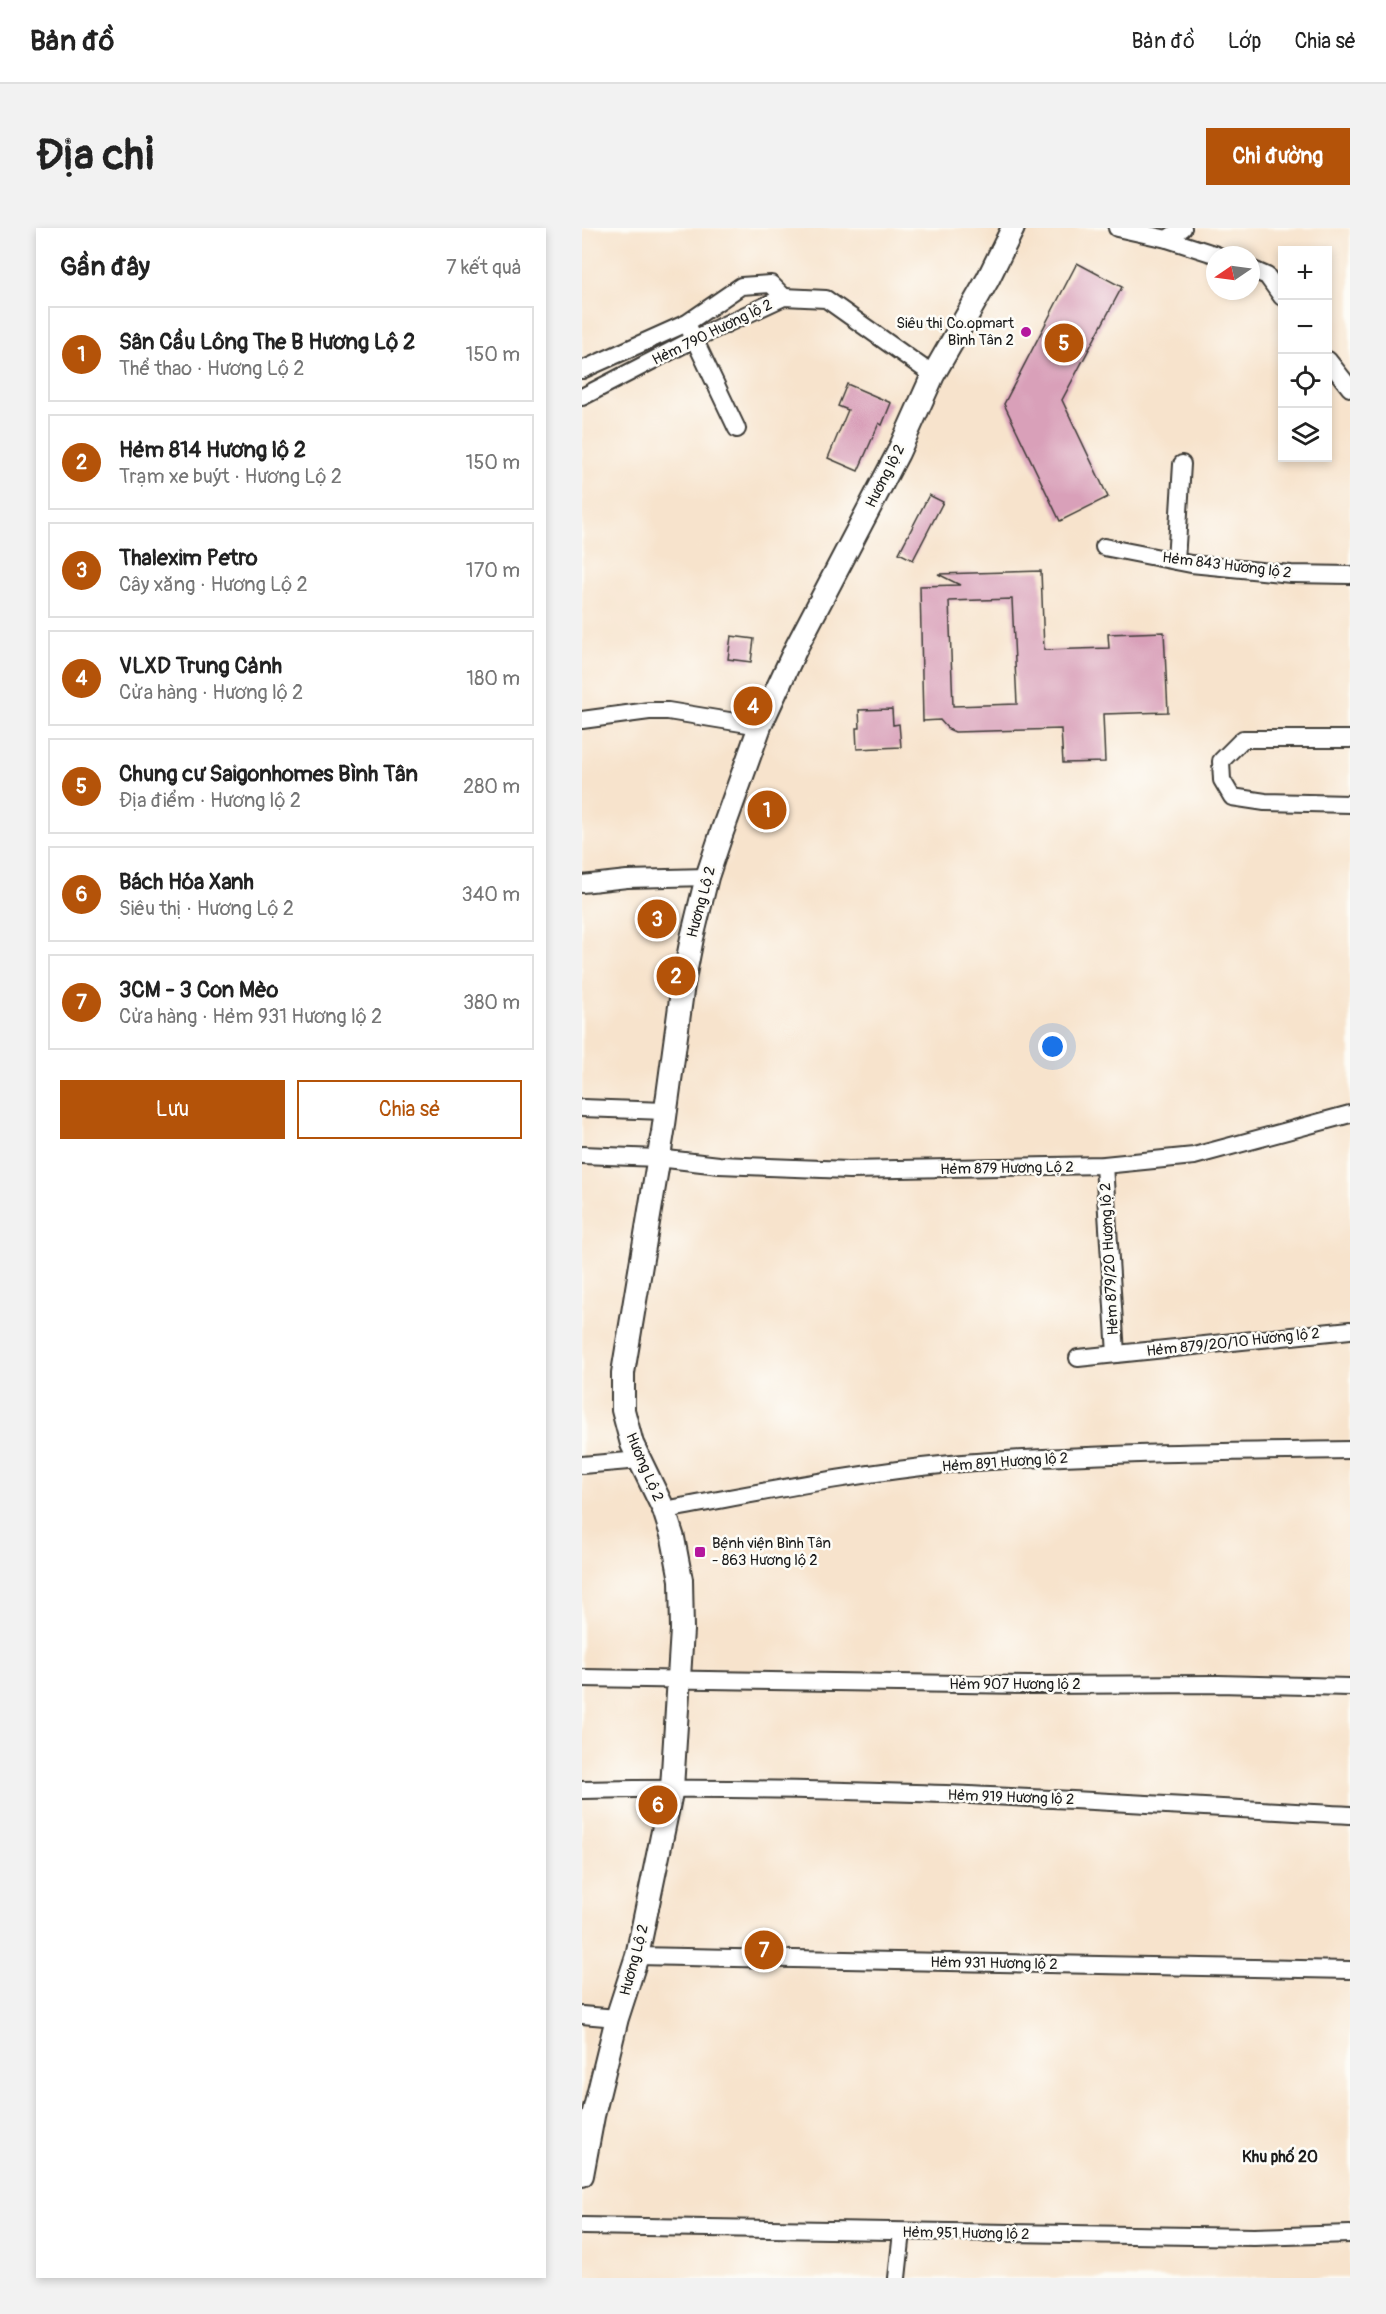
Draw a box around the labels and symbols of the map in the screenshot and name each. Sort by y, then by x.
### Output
north arrow [1206,246,1260,300]
street label: Hẻm 790 Hương lộ 2 [649,295,775,370]
place label: Siêu thị Co.opmart Bình Tân 2 [896,314,1015,350]
pin: 5 [1044,320,1084,366]
marker: Siêu thị Co.opmart Bình Tân 2 [1019,325,1033,339]
street label: Hương lộ 2 [862,442,909,511]
street label: Hẻm 843 Hương lộ 2 [1161,548,1293,583]
pin: 4 [734,684,772,728]
pin: 1 [748,788,786,832]
street label: Hương Lộ 2 [683,864,720,940]
pin: 3 [638,896,676,942]
pin: 2 [656,954,695,999]
your location [1038,1032,1067,1061]
street label: Hẻm 879 Hương Lộ 2 [940,1158,1074,1179]
street label: Hẻm 879/20 Hương lộ 2 [1096,1182,1123,1336]
street label: Hẻm 879/20/10 Hương lộ 2 [1145,1324,1321,1361]
street label: Hương Lộ 2 [622,1430,668,1505]
street label: Hẻm 891 Hương lộ 2 [941,1449,1069,1476]
place label: Bệnh viện Bình Tân - 863 Hương lộ 2 [712,1534,831,1570]
marker: Bệnh viện Bình Tân - 863 Hương lộ 2 [693,1545,707,1559]
street label: Hẻm 907 Hương lộ 2 [949,1675,1081,1694]
pin: 6 [638,1782,678,1828]
street label: Hẻm 919 Hương lộ 2 [947,1786,1075,1809]
street label: Hương Lộ 2 [616,1922,653,1998]
pin: 7 [744,1928,783,1972]
street label: Hẻm 931 Hương lộ 2 [930,1953,1058,1974]
district label: Khu phố 20 [1242,2146,1318,2167]
street label: Hẻm 951 Hương lộ 2 [902,2223,1030,2244]

